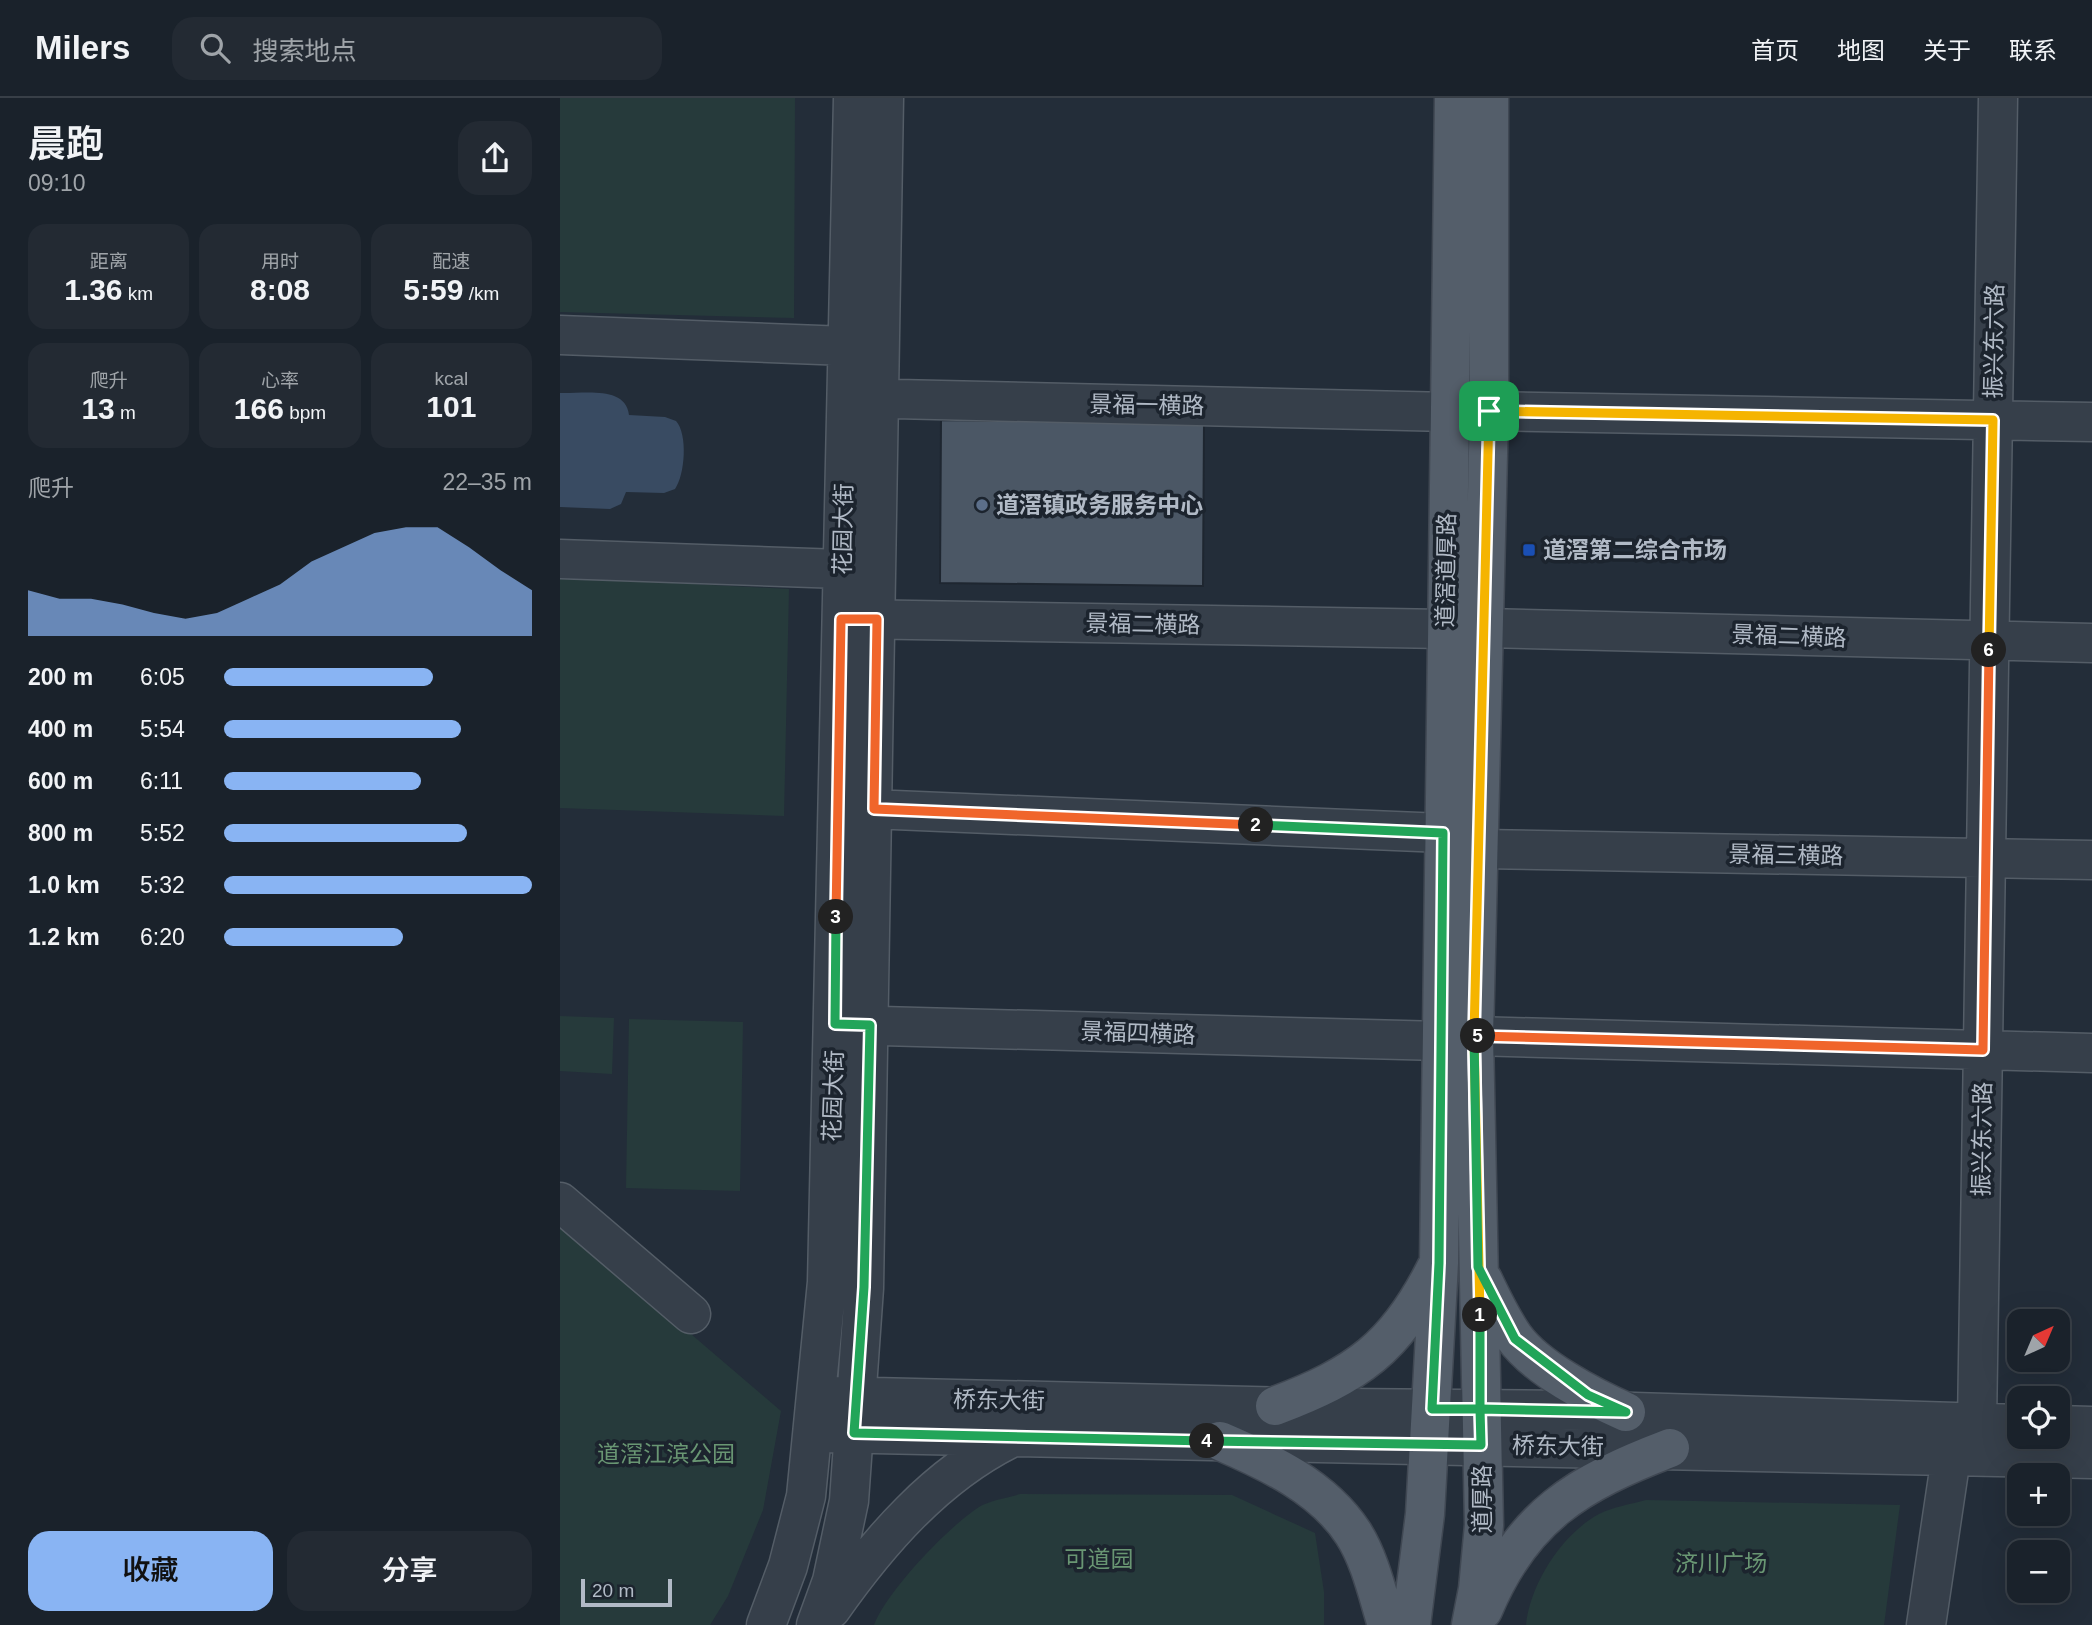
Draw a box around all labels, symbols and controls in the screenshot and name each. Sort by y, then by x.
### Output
search box [172,17,662,80]
text: Milers [35,29,130,66]
icon: search [196,29,234,67]
text: 搜索地点 [252,36,356,66]
text: 首页 [1751,37,1799,64]
text: 地图 [1837,37,1885,64]
text: 关于 [1923,37,1971,64]
text: 联系 [2009,37,2057,64]
button: share [458,121,532,195]
text: 晨跑 [28,123,104,165]
text: 09:10 [28,170,86,196]
text: 距离 [90,251,128,272]
text: 用时 [261,251,299,272]
text: 配速 [432,251,470,272]
text: 1.36 [64,273,123,306]
text: 8:08 [250,273,310,306]
text: 5:59 [403,273,463,306]
text: km [123,283,153,304]
text: /km [463,283,499,304]
street label: 振兴东六路 [1980,283,2008,399]
text: kcal [434,368,468,389]
text: 爬升 [90,370,128,391]
text: 心率 [261,370,299,391]
pin [1459,381,1519,441]
text: 101 [426,390,476,423]
street label: 景福一横路 [1089,391,1205,419]
text: 13 [81,392,115,425]
text: 166 [234,392,284,425]
icon: arrive [1470,392,1508,430]
text: m [115,402,136,423]
text: bpm [284,402,326,423]
text: 22–35 m [442,469,532,495]
text: 爬升 [28,475,74,501]
street label: 花园大街 [829,483,857,575]
place label: 道滘镇政务服务中心 [996,492,1203,518]
marker: 道滘镇政务服务中心 [974,497,990,513]
street label: 道滘道厚路 [1432,512,1460,628]
place label: 道滘第二综合市场 [1543,537,1727,563]
marker: 道滘第二综合市场 [1521,542,1537,558]
street label: 景福二横路 [1085,610,1201,638]
street label: 景福二横路 [1731,621,1847,651]
pin: 6 [1972,632,2006,668]
text: 6 [1983,639,1994,660]
text: 200 m [28,664,93,690]
text: 6:05 [140,664,185,690]
text: 400 m [28,716,93,742]
text: 5:54 [140,716,185,742]
text: 600 m [28,768,93,794]
text: 6:11 [140,768,183,794]
pin: 2 [1238,808,1274,842]
text: 2 [1250,814,1261,835]
text: 800 m [28,820,93,846]
text: 5:52 [140,820,185,846]
street label: 景福三横路 [1728,841,1844,869]
text: 1.0 km [28,872,100,898]
text: 5:32 [140,872,185,898]
pin: 3 [818,900,854,934]
text: 3 [830,906,841,927]
text: 1.2 km [28,924,100,950]
text: 6:20 [140,924,185,950]
street label: 景福四横路 [1080,1018,1196,1048]
pin: 5 [1460,1018,1496,1054]
text: 5 [1472,1025,1483,1046]
street label: 花园大街 [818,1050,848,1142]
street label: 振兴东六路 [1968,1081,1996,1197]
pin: 1 [1462,1298,1497,1332]
text: 1 [1474,1304,1485,1325]
north arrow [2007,1309,2070,1372]
map controls [2007,1309,2070,1603]
street label: 桥东大街 [953,1386,1045,1414]
button: locate [2007,1386,2070,1449]
pin: 4 [1190,1424,1224,1458]
text: 4 [1201,1430,1212,1451]
street label: 桥东大街 [1512,1432,1604,1460]
park label: 道滘江滨公园 [597,1441,735,1467]
button: + [2007,1463,2070,1526]
street label: 道厚路 [1469,1465,1495,1534]
button: 收藏 [28,1531,273,1611]
button: 分享 [287,1531,532,1611]
button: − [2007,1540,2070,1603]
park label: 可道园 [1065,1546,1134,1572]
park label: 济川广场 [1675,1550,1767,1576]
scale bar [581,1576,672,1608]
text: 20 m [592,1580,634,1601]

